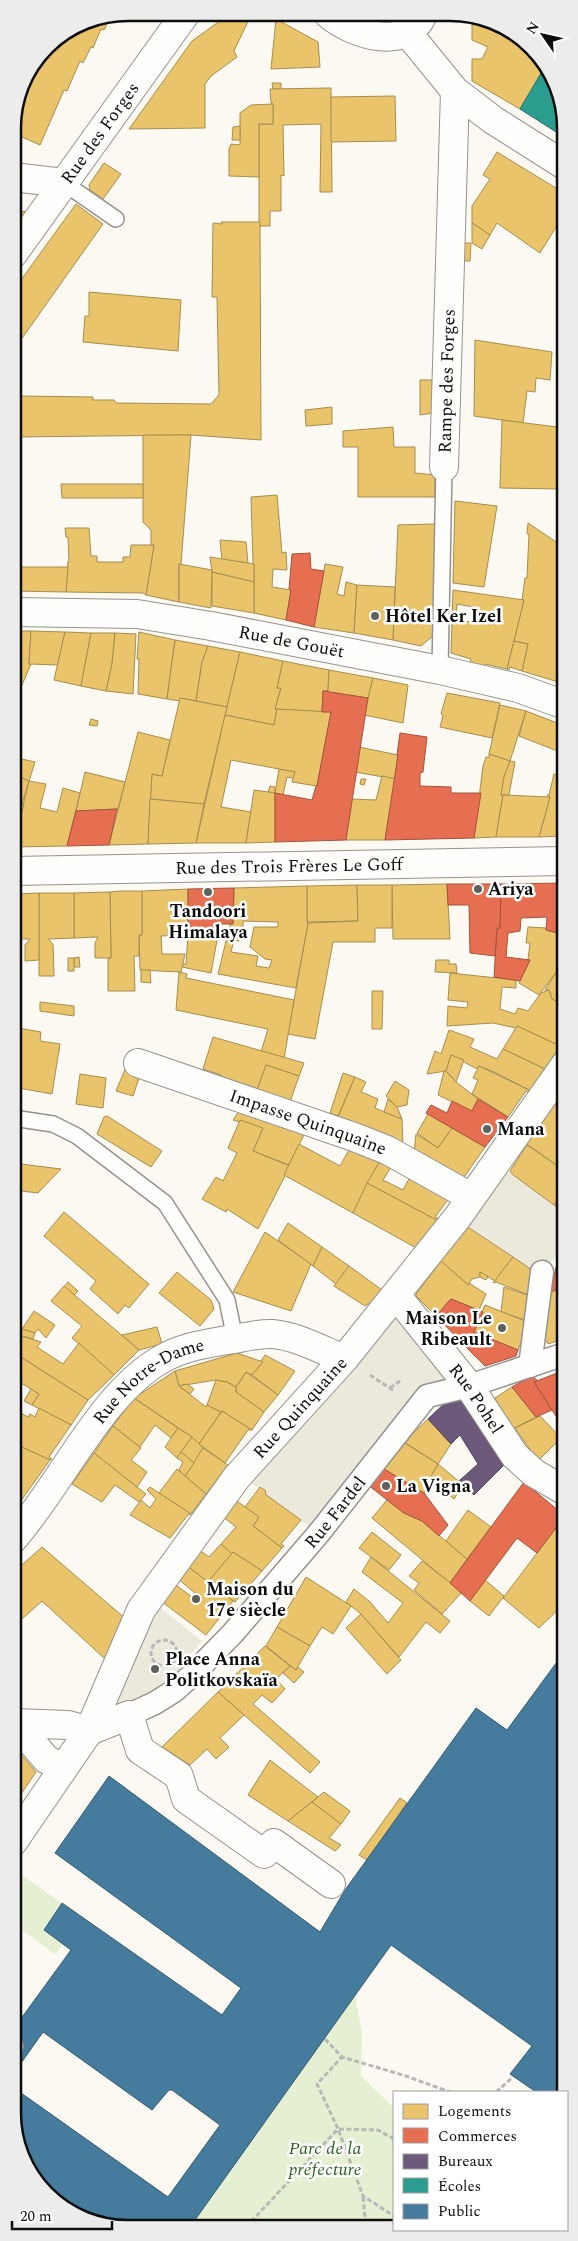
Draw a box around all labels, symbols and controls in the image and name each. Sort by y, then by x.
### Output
north arrow [518,10,568,60]
text: N [521,17,545,39]
street label: Rue des Forges [54,76,146,190]
street label: Rampe des Forges [431,308,462,454]
place label: Hôtel Ker Izel [385,603,502,630]
marker: Hôtel Ker Izel [369,610,381,622]
street label: Rue de Gouët [236,618,347,665]
street label: Rue des Trois Frères Le Goff [175,850,405,882]
place label: Ariya [488,876,534,903]
marker: Ariya [472,883,484,895]
marker: Tandoori Himalaya [202,886,214,898]
place label: Tandoori Himalaya [168,898,248,946]
street label: Impasse Quinquaine [226,1082,391,1162]
place label: Mana [497,1116,545,1143]
marker: Mana [481,1123,493,1135]
place label: Maison Le Ribeault [405,1305,492,1353]
marker: Maison Le Ribeault [496,1322,508,1334]
street label: Rue Notre-Dame [86,1331,207,1430]
street label: Rue Quinquaine [246,1350,354,1465]
street label: Rue Pohel [442,1357,510,1439]
street label: Rue Fardel [298,1470,372,1555]
place label: La Vigna [396,1473,472,1500]
marker: La Vigna [380,1480,392,1492]
place label: Maison du 17e siècle [206,1576,294,1624]
marker: Maison du 17e siècle [190,1593,202,1605]
place label: Place Anna Politkovskaïa [165,1646,278,1694]
marker: Place Anna Politkovskaïa [149,1663,161,1675]
legend [393,2091,568,2231]
text: Logements [438,2100,512,2123]
text: Commerces [438,2125,517,2148]
park label: Parc de la préfecture [287,2135,362,2183]
text: Bureaux [438,2150,493,2173]
text: Écoles [438,2175,481,2198]
scale bar [12,2198,112,2230]
text: Public [438,2200,481,2223]
text: 20 m [20,2205,52,2228]

